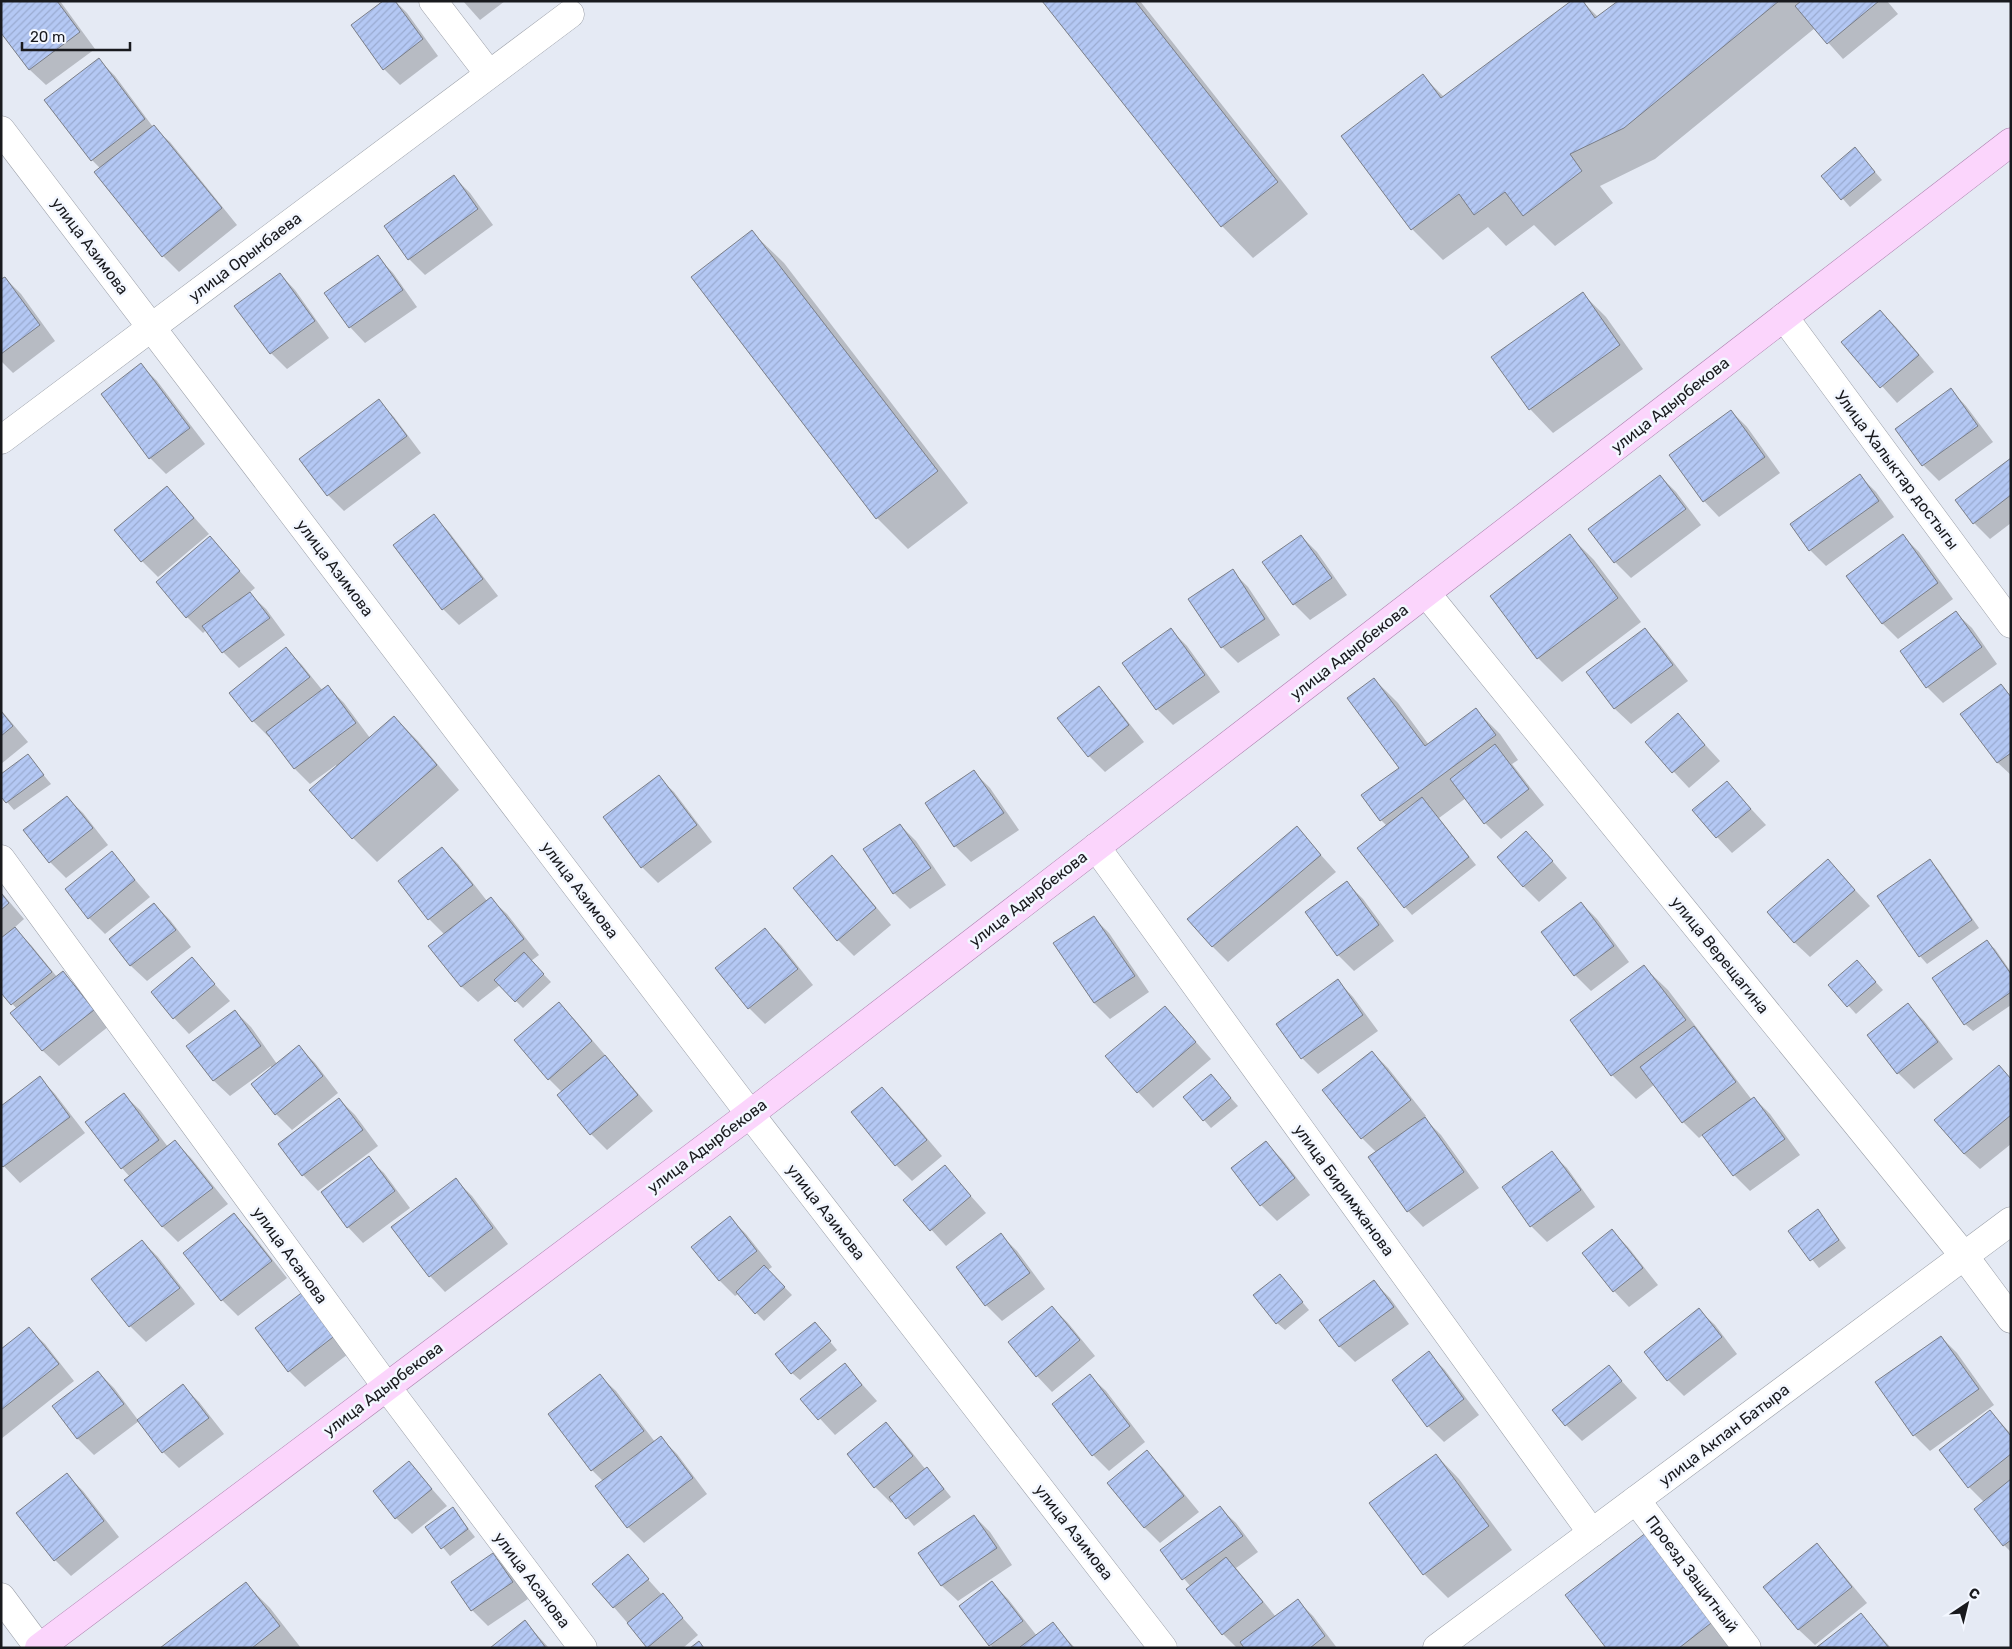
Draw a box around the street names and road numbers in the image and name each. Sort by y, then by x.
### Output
street label: улица Азимова [47,194,133,298]
street label: улица Орынбаева [185,208,305,306]
street label: улица Адырбекова [1607,353,1733,457]
street label: Улица Халыктар достыгы [1831,387,1963,553]
street label: улица Азимова [292,516,378,620]
street label: улица Адырбекова [1286,600,1412,704]
street label: улица Азимова [537,838,623,942]
street label: улица Адырбекова [965,847,1091,951]
street label: улица Верещагина [1667,893,1773,1017]
street label: улица Адырбекова [644,1095,770,1197]
street label: улица Биримжанова [1290,1120,1398,1260]
street label: улица Азимова [783,1160,869,1264]
street label: улица Асанова [248,1203,332,1307]
street label: улица Адырбекова [320,1338,446,1440]
street label: улица Акпан Батыра [1655,1380,1793,1490]
street label: улица Азимова [1031,1480,1117,1584]
street label: Проезд Защитный [1642,1512,1742,1636]
street label: улица Асанова [490,1528,574,1632]

